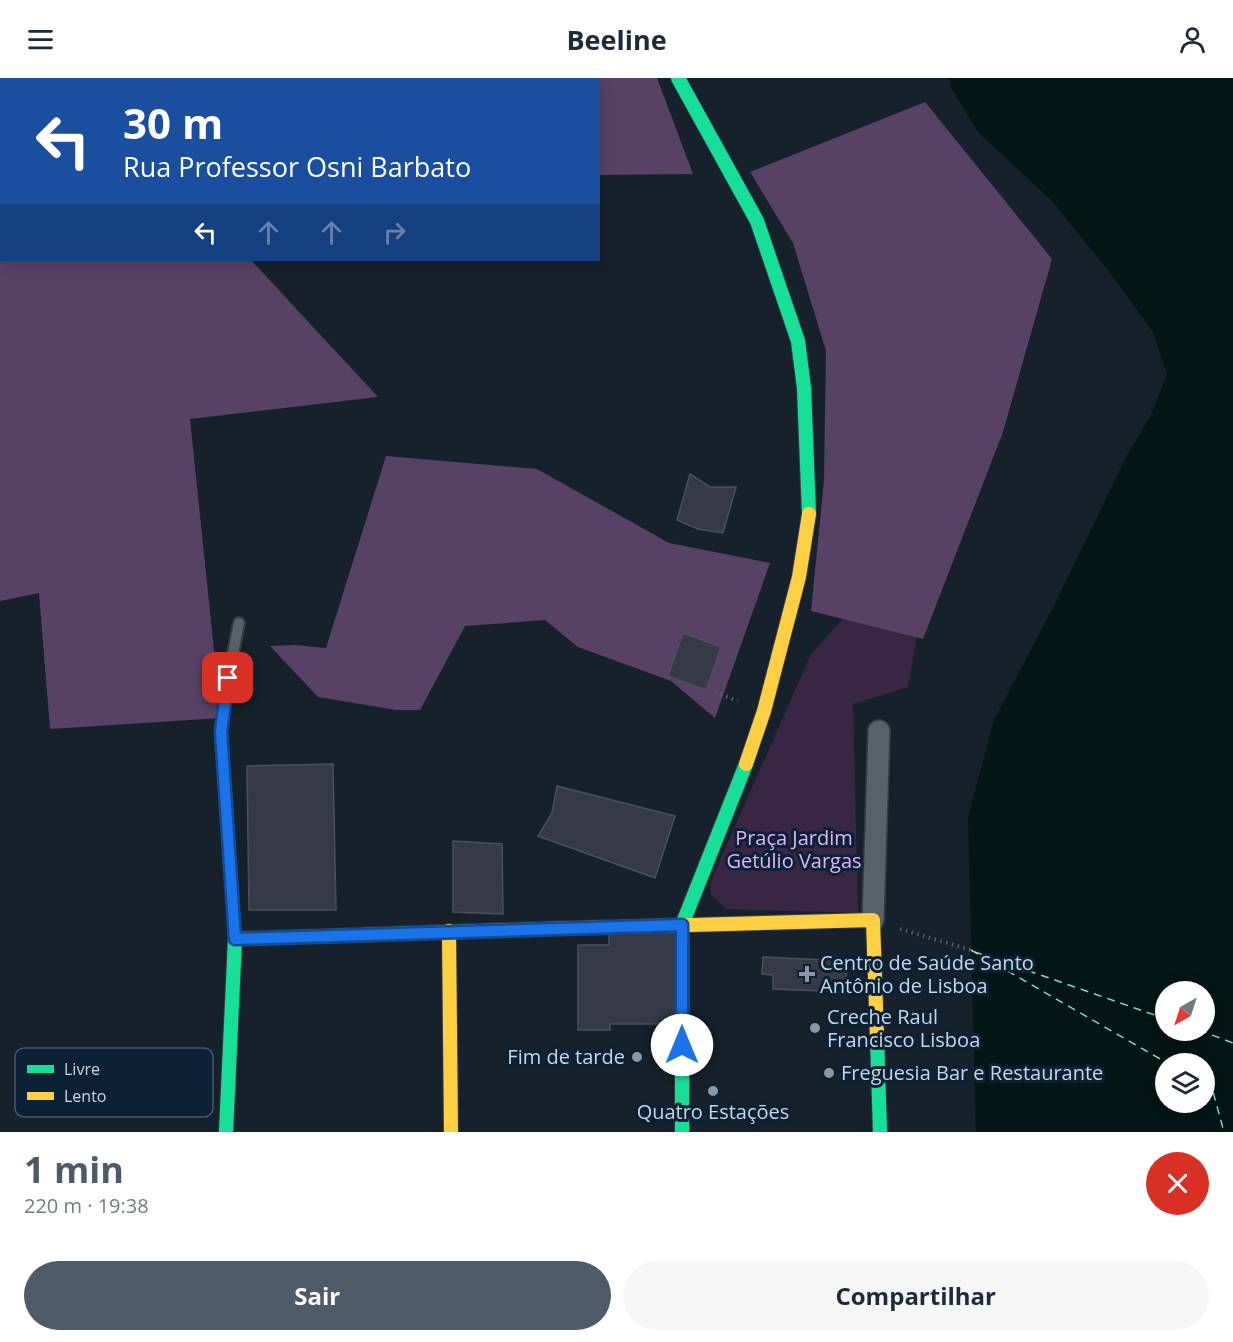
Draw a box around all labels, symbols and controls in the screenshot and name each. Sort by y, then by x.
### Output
text: Beeline [566,21,667,58]
icon: menu [24,23,57,56]
icon: person [1176,23,1209,56]
text: 30 m [123,94,223,151]
icon: left [24,102,102,180]
text: Rua Professor Osni Barbato [123,148,471,185]
icon: left [189,216,222,249]
icon: ahead [252,216,285,249]
icon: ahead [315,216,348,249]
icon: right [378,216,411,249]
pin [202,652,253,703]
icon: arrive [211,661,244,694]
park label: Praça Jardim Getúlio Vargas [726,824,862,874]
place label: Centro de Saúde Santo Antônio de Lisboa [820,949,1034,999]
marker: Centro de Saúde Santo Antônio de Lisboa [798,965,816,983]
north arrow [1155,981,1215,1041]
map controls [1155,981,1215,1113]
place label: Creche Raul Francisco Lisboa [827,1003,980,1053]
position arrow [650,1013,714,1077]
marker: Creche Raul Francisco Lisboa [808,1021,822,1035]
place label: Fim de tarde [507,1043,625,1070]
legend [15,1048,213,1117]
marker: Fim de tarde [630,1050,644,1064]
button: layers [1155,1053,1215,1113]
text: Livre [64,1058,100,1080]
place label: Freguesia Bar e Restaurante [841,1059,1103,1086]
marker: Freguesia Bar e Restaurante [822,1066,836,1080]
marker: Quatro Estações [706,1084,720,1098]
text: Lento [64,1085,106,1107]
place label: Quatro Estações [637,1098,789,1125]
text: 1 min [24,1145,124,1194]
button: close [1146,1152,1209,1215]
text: 220 m · 19:38 [24,1192,149,1219]
button: Sair [24,1261,611,1330]
button: Compartilhar [623,1261,1209,1330]

